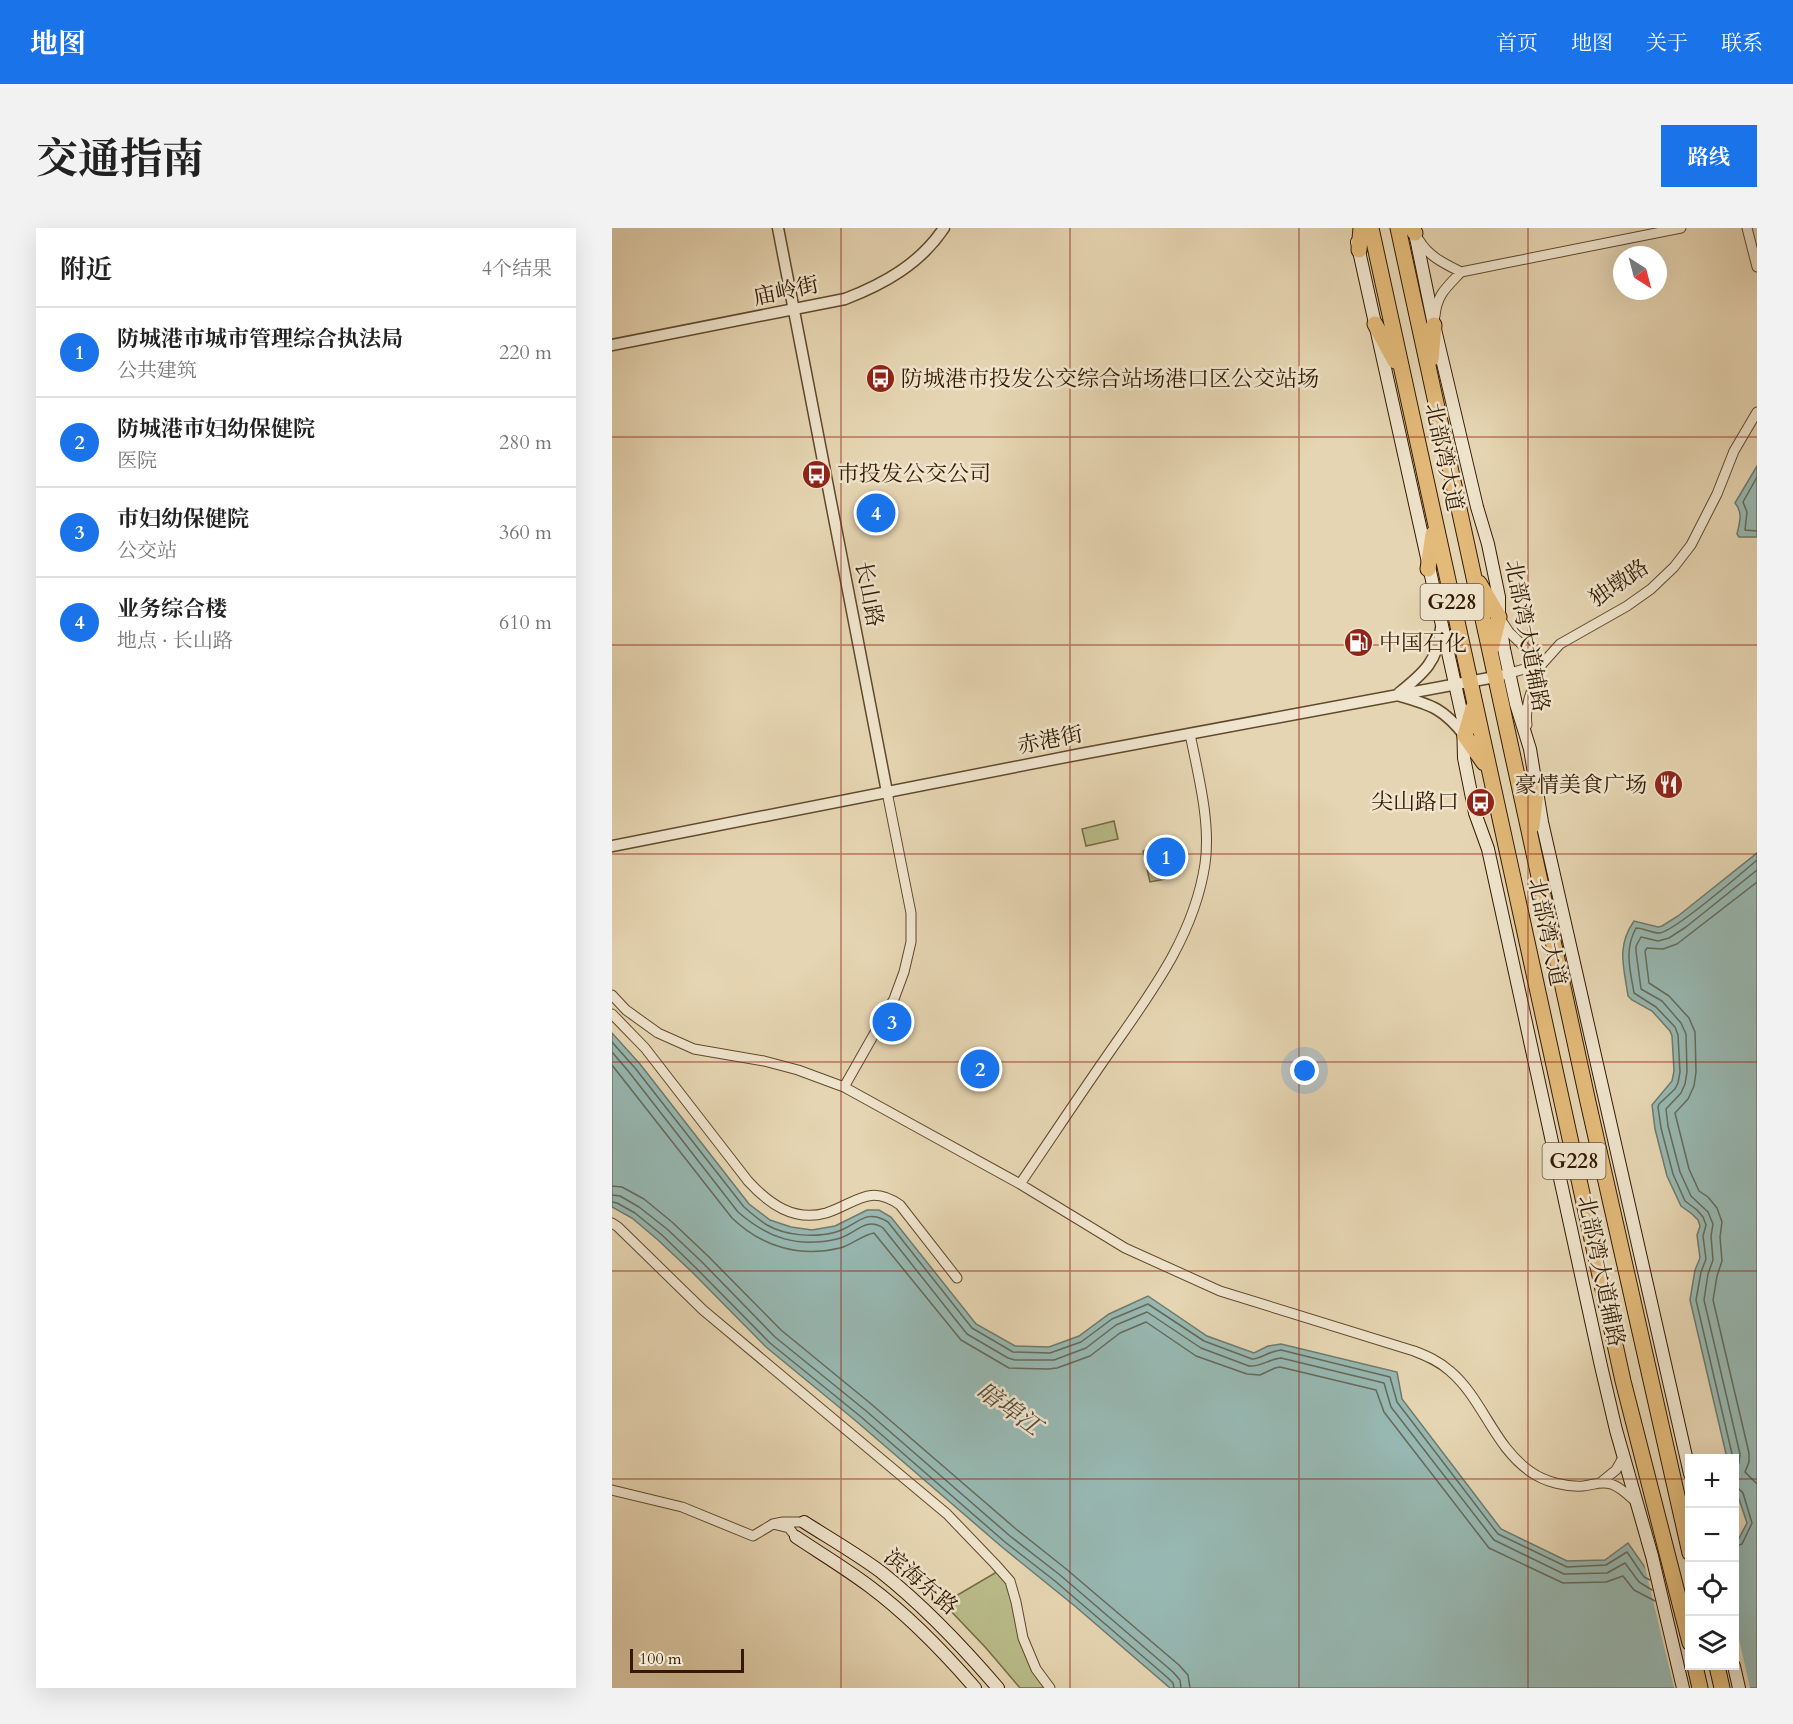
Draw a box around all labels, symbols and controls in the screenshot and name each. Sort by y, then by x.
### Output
text: 地图 [30,25,86,63]
text: 首页 [1496,29,1538,58]
text: 地图 [1571,29,1613,58]
text: 关于 [1646,29,1688,58]
text: 联系 [1721,29,1763,58]
button: 路线 [1661,125,1757,187]
text: 交通指南 [36,131,204,188]
north arrow [1613,246,1667,300]
text: 附近 [60,252,112,287]
text: 4个结果 [482,255,552,282]
street label: 庙岭街 [751,269,821,313]
text: 防城港市城市管理综合执法局 [117,324,403,354]
text: 1 [74,339,85,366]
text: 220 m [499,339,552,366]
text: 公共建筑 [117,357,197,384]
bus stop icon: 防城港市投发公交综合站场港口区公交站场 [864,363,896,395]
place label: 防城港市投发公交综合站场港口区公交站场 [901,364,1319,394]
street label: 北部湾大道 [1418,400,1470,514]
text: 防城港市妇幼保健院 [117,414,315,444]
text: 2 [74,429,85,456]
text: 280 m [499,429,552,456]
text: 医院 [117,447,157,474]
bus stop icon: 巿投发公交公司 [800,458,832,490]
place label: 巿投发公交公司 [837,459,991,489]
pin: 4 [856,490,896,536]
text: 巿妇幼保健院 [117,504,249,534]
text: 3 [74,519,85,546]
text: 360 m [499,519,552,546]
text: 公交站 [117,537,177,564]
street label: 独墩路 [1583,552,1655,614]
street label: 北部湾大道辅路 [1498,558,1556,714]
street label: 长山路 [848,559,890,629]
road number: G228 [1420,584,1484,620]
text: 业务综合楼 [117,594,227,624]
text: 4 [74,609,85,636]
text: 610 m [499,609,552,636]
text: 地点 · 长山路 [117,627,233,654]
fuel station icon: 中国石化 [1342,627,1374,659]
place label: 中国石化 [1379,628,1467,658]
street label: 赤港街 [1015,719,1085,761]
restaurant icon: 豪情美食广场 [1652,769,1684,801]
place label: 豪情美食广场 [1515,770,1647,800]
bus stop icon: 尖山路口 [1464,786,1496,818]
place label: 尖山路口 [1371,787,1459,817]
pin: 1 [1146,834,1186,880]
street label: 北部湾大道 [1521,875,1573,989]
pin: 3 [872,1000,912,1044]
pin: 2 [960,1046,1000,1092]
your location [1290,1056,1319,1085]
road number: G228 [1542,1143,1606,1179]
street label: 北部湾大道辅路 [1570,1193,1632,1349]
water label: 暗埠江 [970,1374,1050,1445]
map controls [1685,1454,1739,1670]
button: + [1685,1454,1739,1508]
button: − [1685,1508,1739,1562]
street label: 滨海东路 [878,1542,964,1622]
button: locate [1685,1562,1739,1616]
button: layers [1685,1616,1739,1670]
scale bar [630,1646,744,1674]
text: 100 m [639,1648,681,1670]

